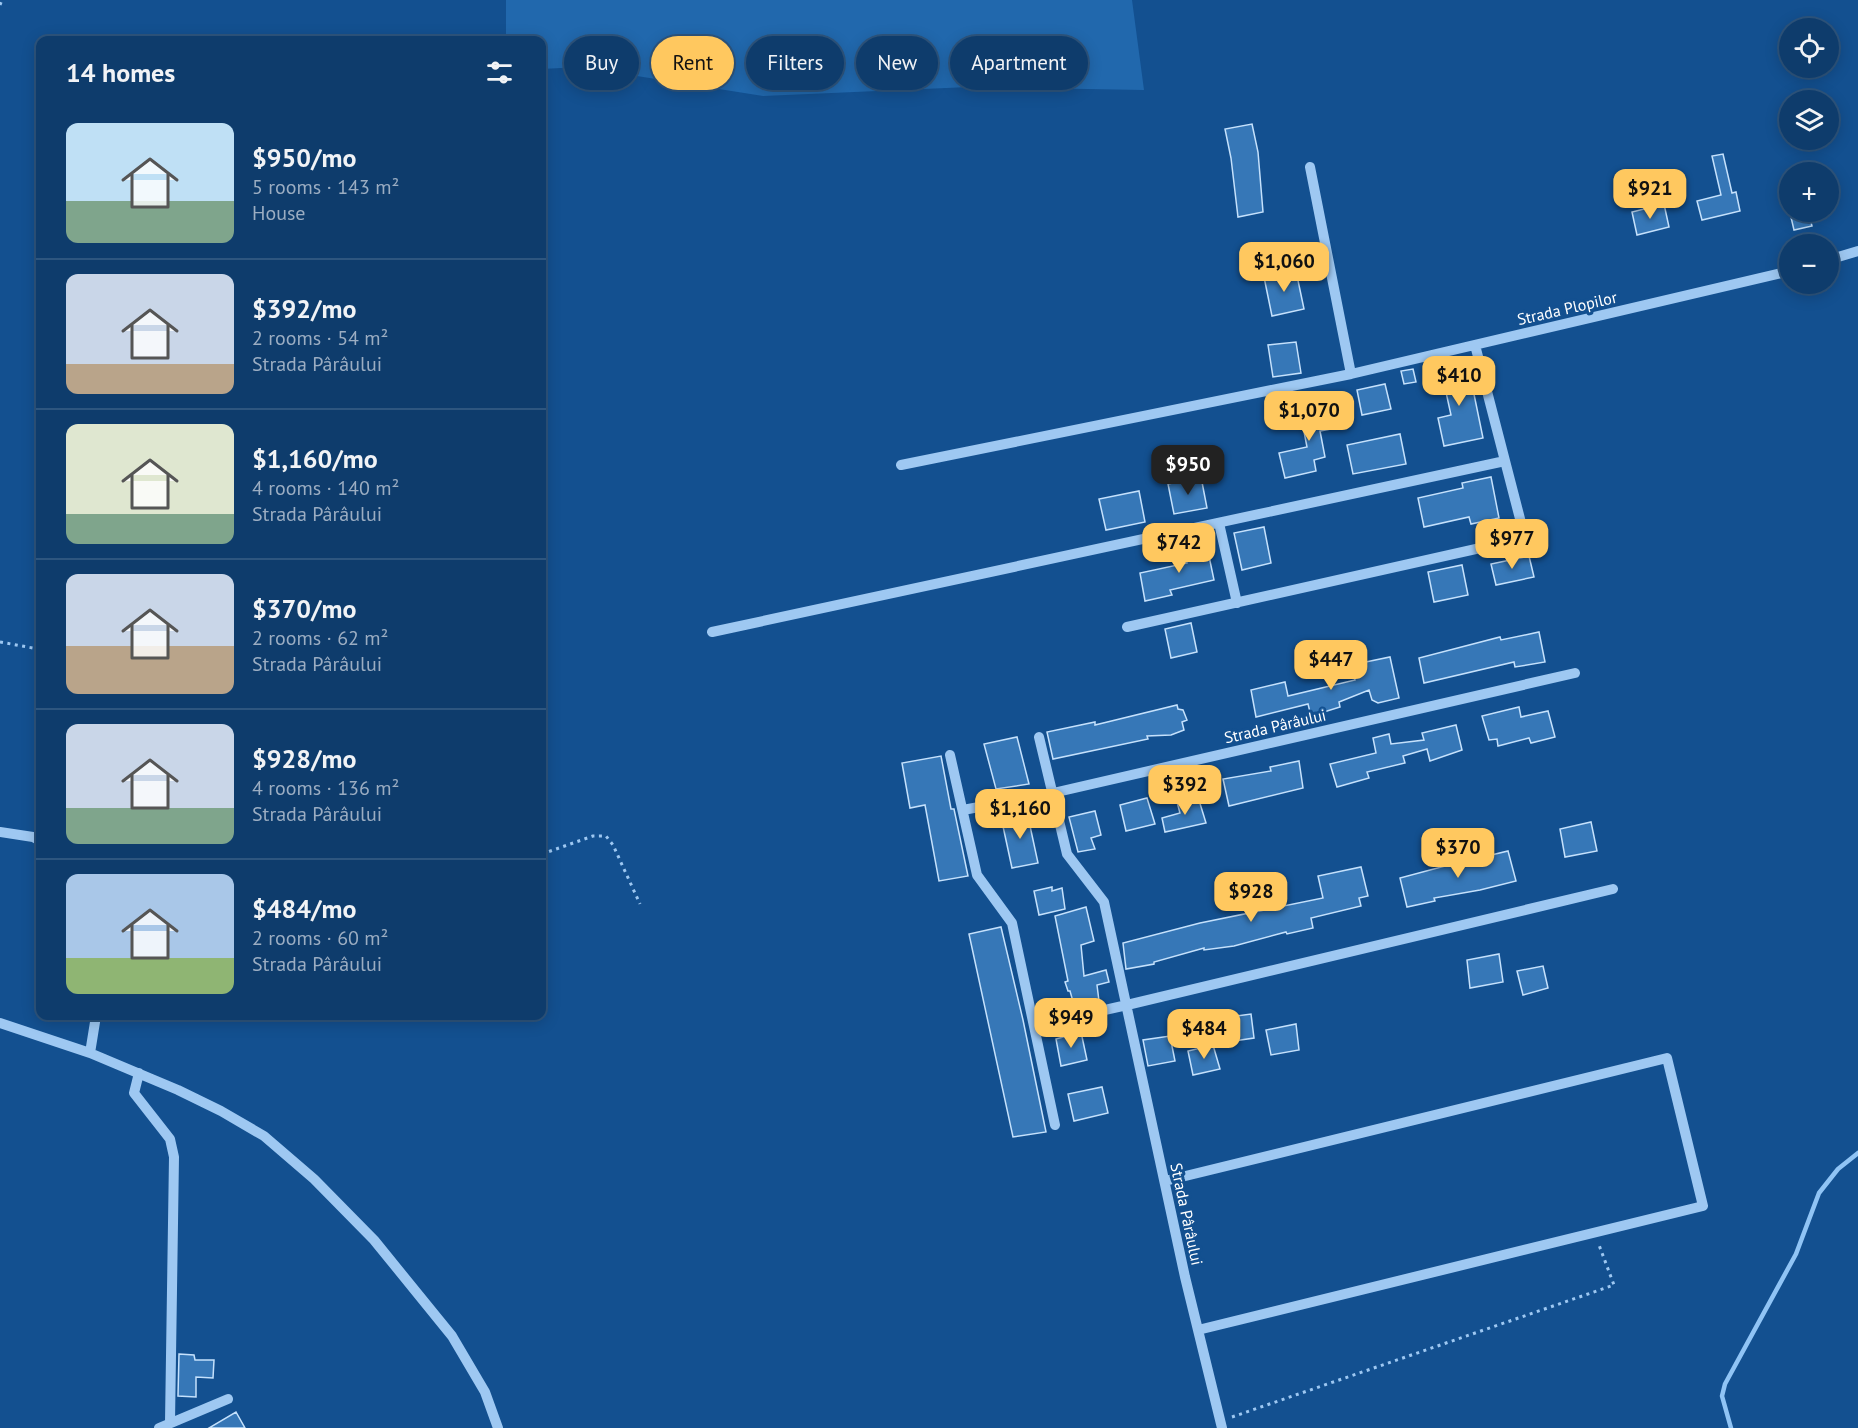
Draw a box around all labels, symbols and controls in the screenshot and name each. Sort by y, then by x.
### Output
map controls [1779,18,1839,294]
button: locate [1779,18,1839,78]
chip: Buy [564,36,639,90]
chip: Rent [651,36,734,90]
chip: Filters [746,36,844,90]
chip: New [856,36,938,90]
chip: Apartment [950,36,1088,90]
text: 14 homes [66,56,175,89]
icon: filters [483,56,516,89]
button: layers [1779,90,1839,150]
text: $950/mo [252,141,356,174]
icon: home [114,147,186,219]
button: + [1779,162,1839,222]
pin: $921 [1614,169,1686,220]
text: 5 rooms · 143 m² [252,174,399,200]
text: $921 [1627,175,1673,201]
text: House [252,200,306,226]
button: − [1779,234,1839,294]
pin: $1,060 [1235,242,1333,293]
text: $1,060 [1253,248,1315,274]
street label: Strada Plopilor [1515,287,1619,329]
text: $392/mo [252,292,356,325]
icon: home [114,298,186,370]
text: 2 rooms · 54 m² [252,325,388,351]
text: Strada Pârâului [252,351,382,377]
pin: $410 [1423,356,1495,407]
text: $410 [1436,362,1482,388]
pin: $1,070 [1260,391,1358,442]
text: $1,070 [1278,397,1340,423]
text: $1,160/mo [252,442,378,475]
pin: $950 [1152,445,1224,496]
icon: home [114,448,186,520]
text: $950 [1165,451,1211,477]
text: 4 rooms · 140 m² [252,475,399,501]
text: Strada Pârâului [252,501,382,527]
pin: $977 [1476,519,1548,570]
pin: $742 [1143,523,1215,574]
text: $977 [1489,525,1535,551]
text: $742 [1156,529,1202,555]
text: $370/mo [252,592,356,625]
icon: home [114,598,186,670]
text: 2 rooms · 62 m² [252,625,388,651]
pin: $447 [1295,640,1367,691]
text: $447 [1308,646,1354,672]
text: Strada Pârâului [252,651,382,677]
street label: Strada Pârâului [1222,705,1328,747]
text: $928/mo [252,742,356,775]
icon: home [114,748,186,820]
pin: $392 [1149,765,1221,816]
text: $392 [1162,771,1208,797]
text: 4 rooms · 136 m² [252,775,399,801]
pin: $1,160 [971,789,1069,840]
text: $1,160 [989,795,1051,821]
text: Strada Pârâului [252,801,382,827]
pin: $370 [1422,828,1494,879]
text: $370 [1435,834,1481,860]
pin: $928 [1215,872,1287,923]
text: $928 [1228,878,1274,904]
text: $484/mo [252,892,356,925]
icon: home [114,898,186,970]
text: 2 rooms · 60 m² [252,925,388,951]
text: Strada Pârâului [252,951,382,977]
pin: $949 [1035,998,1107,1049]
text: $949 [1048,1004,1094,1030]
pin: $484 [1168,1009,1240,1060]
text: $484 [1181,1015,1227,1041]
street label: Strada Pârâului [1166,1161,1208,1267]

